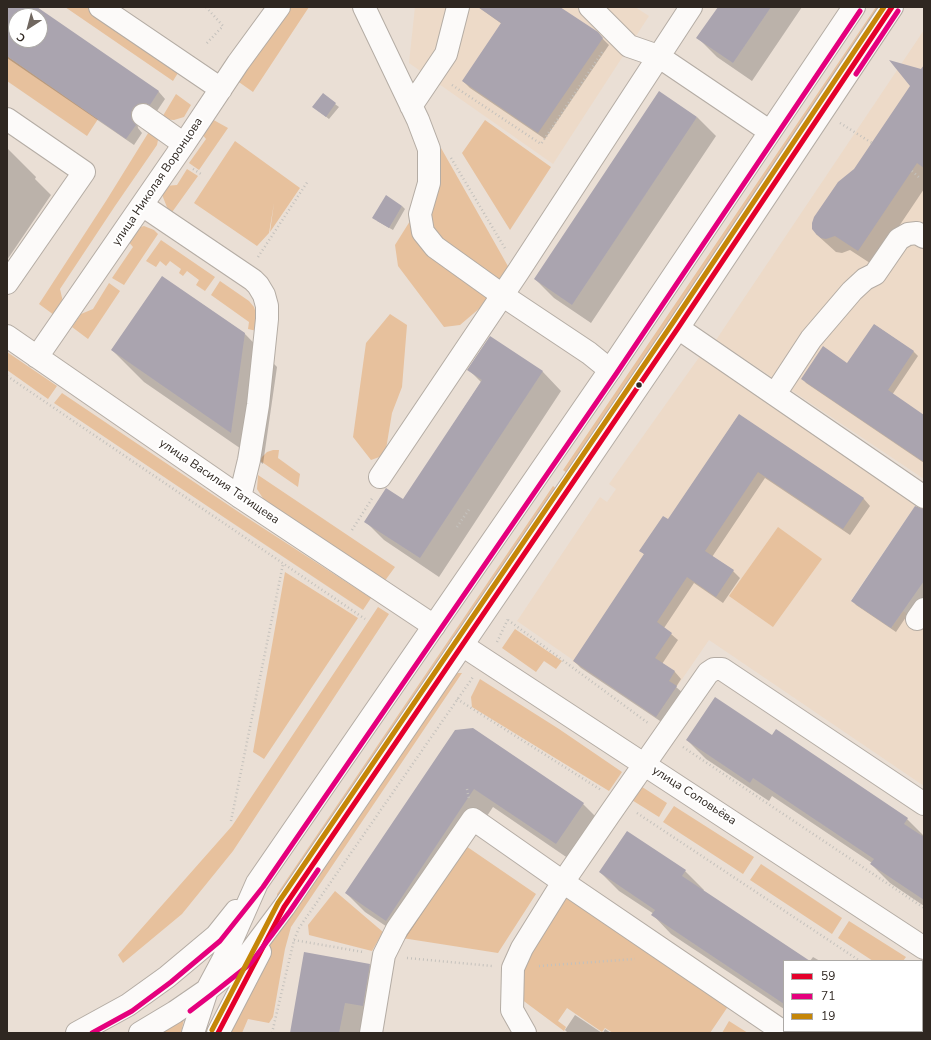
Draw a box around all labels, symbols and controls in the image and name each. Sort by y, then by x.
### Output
north arrow [8,8,48,48]
text: С [14,29,29,46]
street label: улица Николая Воронцова [110,115,206,249]
unlabelled marker [634,380,644,390]
street label: улица Василия Татищева [156,436,282,528]
street label: улица Соловьёва [649,763,739,829]
legend [783,960,923,1032]
text: 59 [821,968,835,984]
text: 71 [821,988,835,1004]
text: 19 [821,1008,835,1024]

